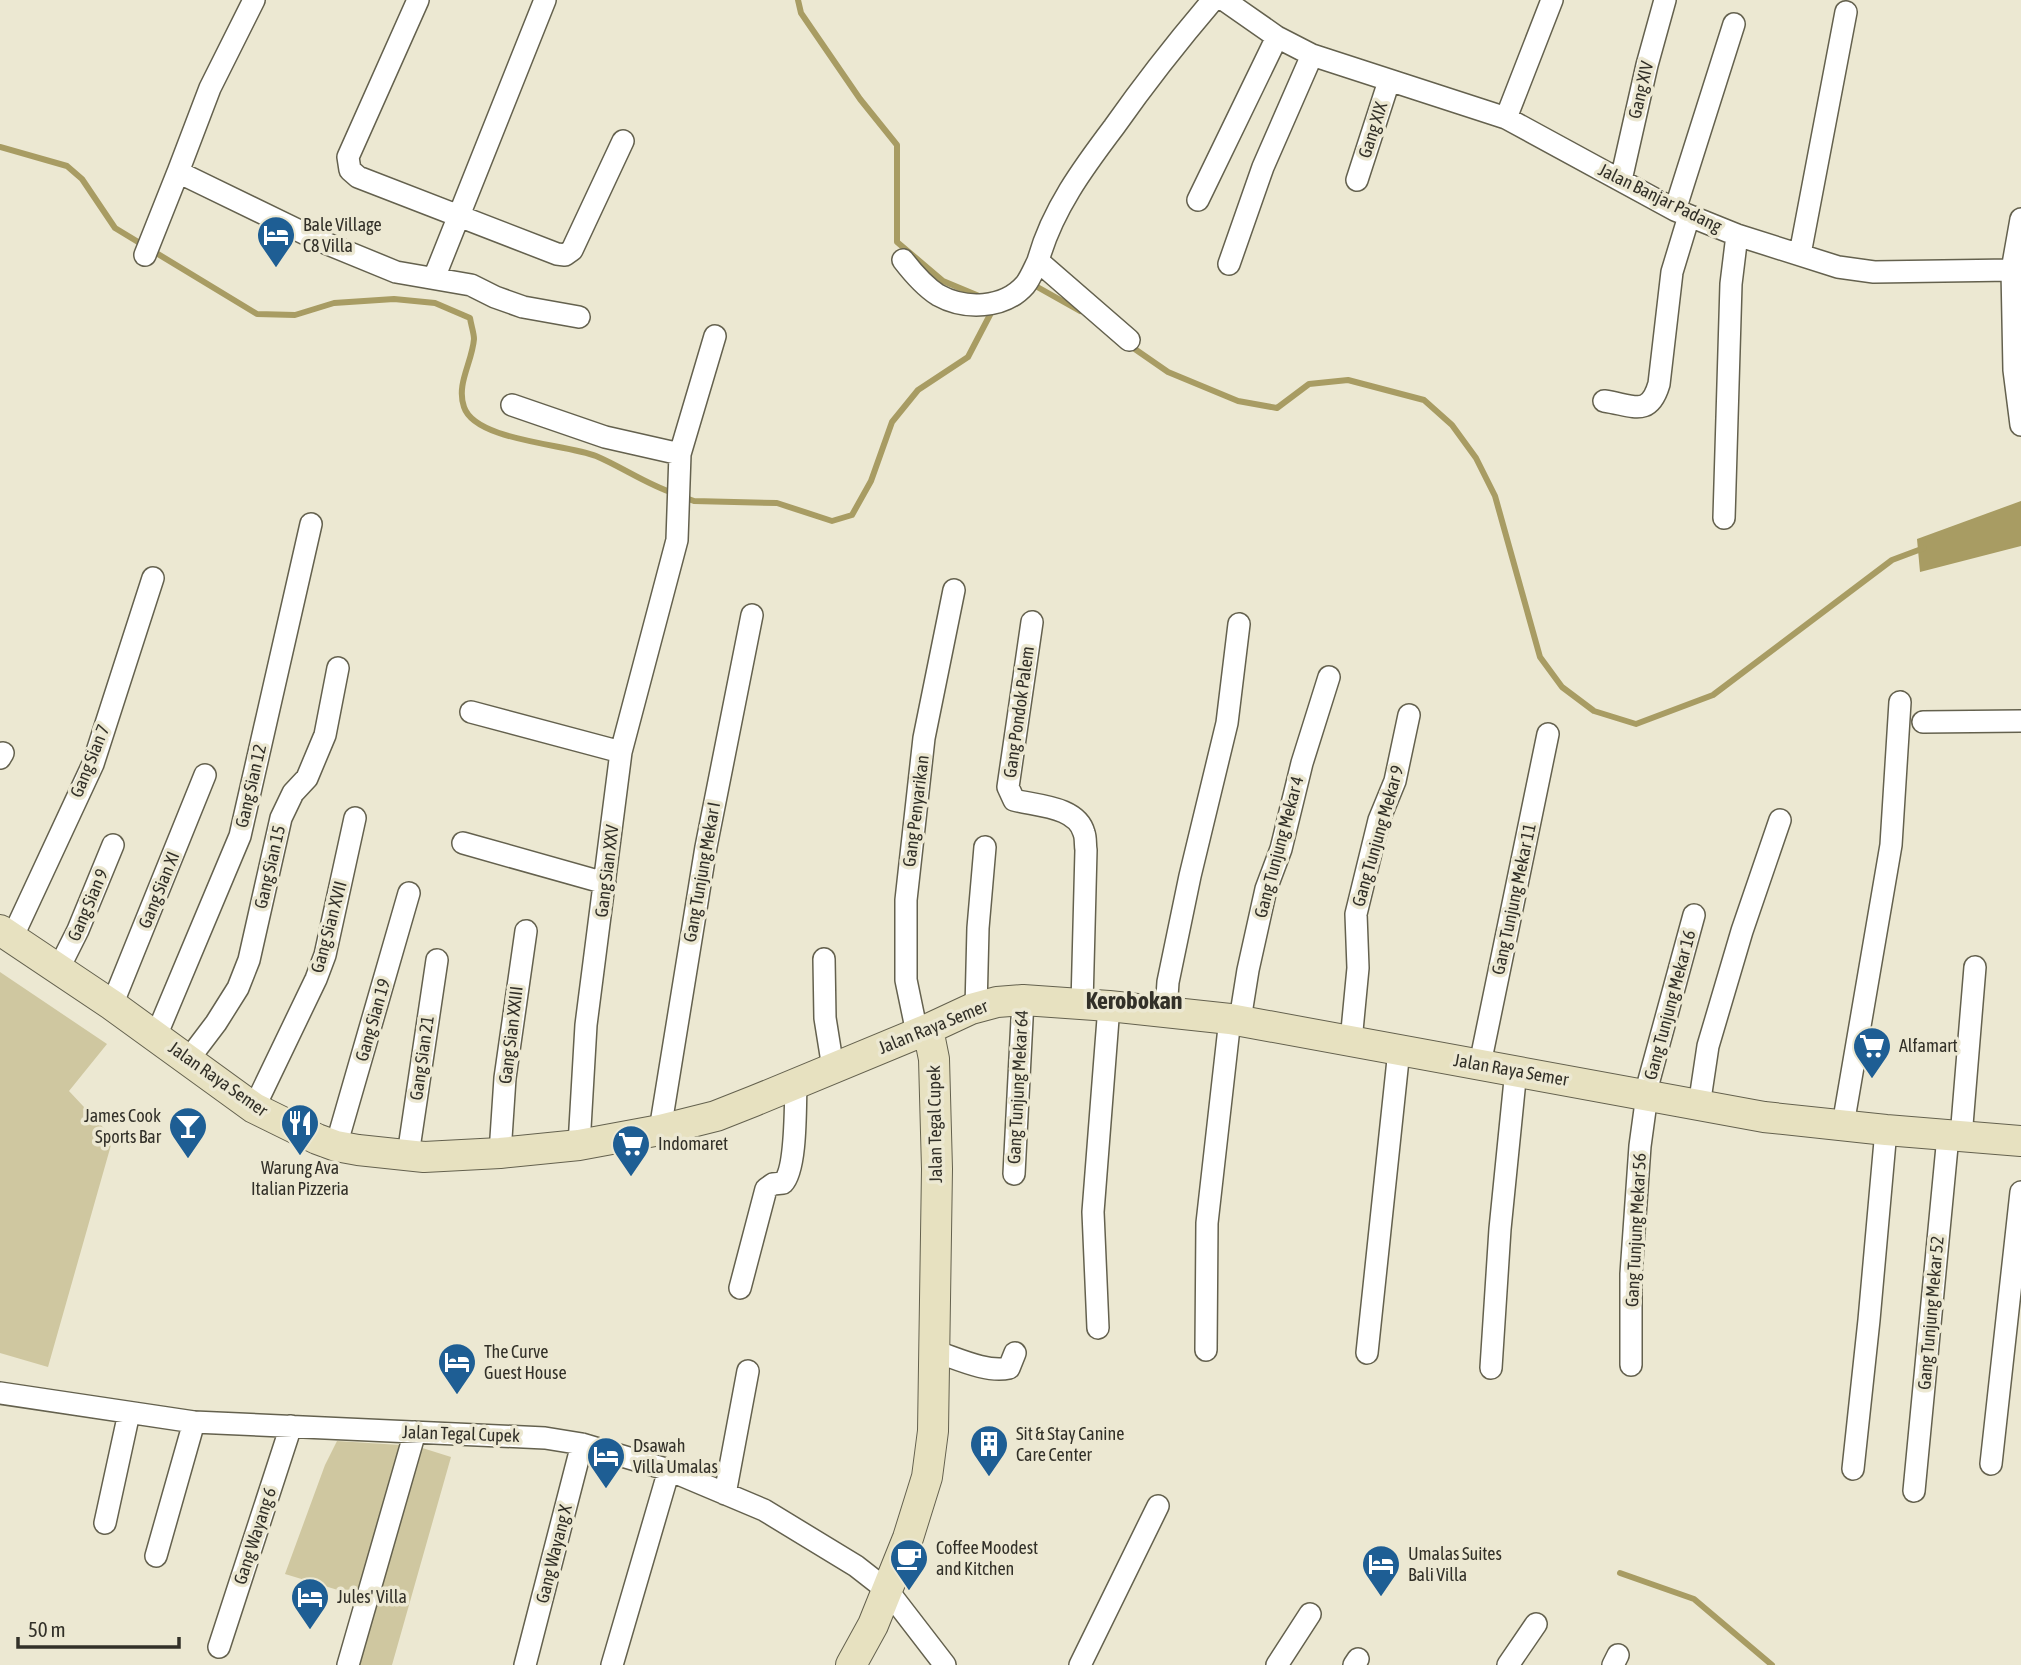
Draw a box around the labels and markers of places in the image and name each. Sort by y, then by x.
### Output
hotel icon: Bale Village C8 Villa [255,214,297,269]
place label: Bale Village C8 Villa [303,214,382,256]
supermarket icon: Alfamart [1851,1025,1893,1080]
place label: Alfamart [1899,1035,1958,1056]
restaurant icon: Warung Ava Italian Pizzeria [279,1102,321,1157]
place label: James Cook Sports Bar [84,1105,162,1147]
bar icon: James Cook Sports Bar [167,1105,209,1160]
supermarket icon: Indomaret [610,1123,652,1178]
place label: Indomaret [658,1133,728,1154]
place label: Warung Ava Italian Pizzeria [251,1157,349,1199]
hotel icon: The Curve Guest House [436,1341,478,1396]
place label: The Curve Guest House [484,1341,567,1383]
building icon: Sit & Stay Canine Care Center [968,1423,1010,1478]
place label: Sit & Stay Canine Care Center [1016,1423,1124,1465]
hotel icon: Dsawah Villa Umalas [585,1435,627,1490]
place label: Dsawah Villa Umalas [633,1435,718,1477]
cafe icon: Coffee Moodest and Kitchen [888,1537,930,1592]
place label: Coffee Moodest and Kitchen [936,1537,1038,1579]
hotel icon: Umalas Suites Bali Villa [1360,1543,1402,1598]
place label: Umalas Suites Bali Villa [1408,1543,1502,1585]
hotel icon: Jules' Villa [289,1576,331,1631]
place label: Jules' Villa [337,1586,407,1607]

